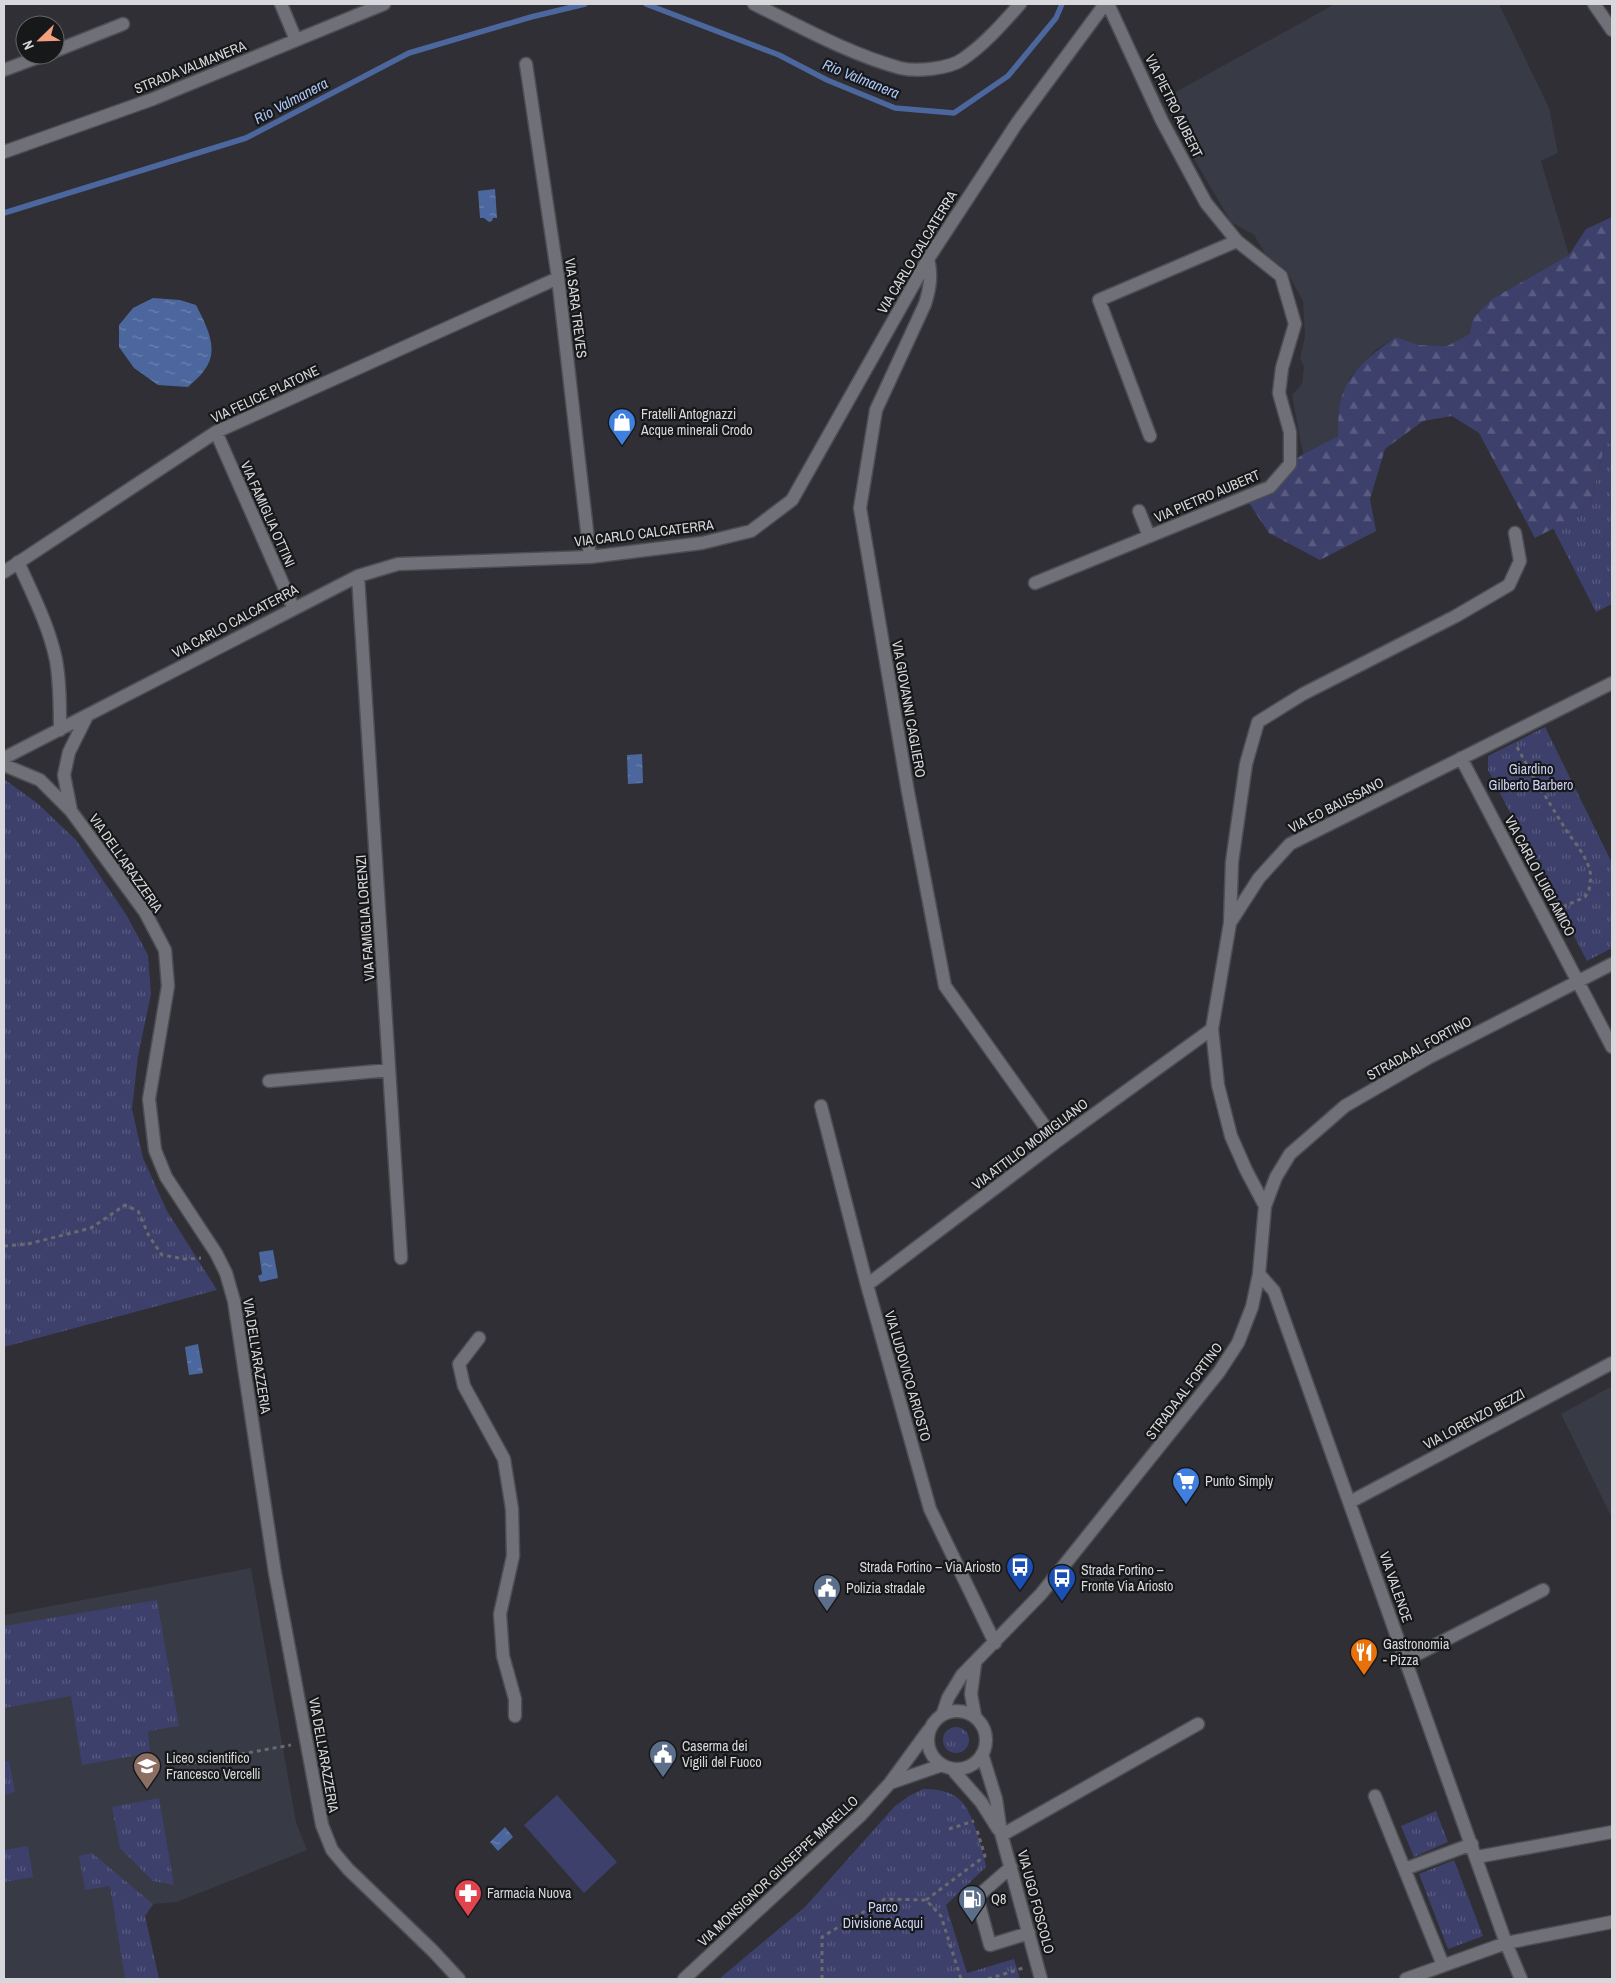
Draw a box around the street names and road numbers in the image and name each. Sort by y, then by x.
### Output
street label: STRADA VALMANERA [131,36,249,98]
street label: VIA PIETRO AUBERT [1141,51,1207,161]
street label: VIA CARLO CALCATERRA [873,187,961,317]
street label: VIA SARA TREVES [561,257,591,359]
street label: VIA FELICE PLATONE [208,361,322,427]
street label: VIA FAMIGLIA OTTINI [237,458,299,570]
street label: VIA PIETRO AUBERT [1152,466,1262,526]
street label: VIA CARLO CALCATERRA [573,515,715,550]
street label: VIA CARLO CALCATERRA [169,580,301,662]
street label: VIA GIOVANNI CAGLIERO [888,639,930,779]
street label: VIA EO BAUSSANO [1285,773,1387,837]
street label: VIA DELL'ARAZZERIA [85,810,167,916]
street label: VIA CARLO LUIGI AMICO [1501,813,1579,939]
street label: VIA FAMIGLIA LORENZI [352,854,378,982]
street label: STRADA AL FORTINO [1364,1012,1474,1084]
street label: VIA ATTILIO MOMIGLIANO [968,1094,1092,1194]
street label: VIA DELL'ARAZZERIA [239,1297,275,1415]
street label: VIA LUDOVICO ARIOSTO [881,1309,935,1443]
street label: STRADA AL FORTINO [1142,1339,1226,1443]
street label: VIA LORENZO BEZZI [1420,1385,1528,1453]
street label: VIA VALENCE [1375,1549,1417,1625]
street label: VIA DELL'ARAZZERIA [305,1696,343,1814]
street label: VIA MONSIGNOR GIUSEPPE MARELLO [694,1792,862,1950]
street label: VIA UGO FOSCOLO [1014,1848,1058,1956]

